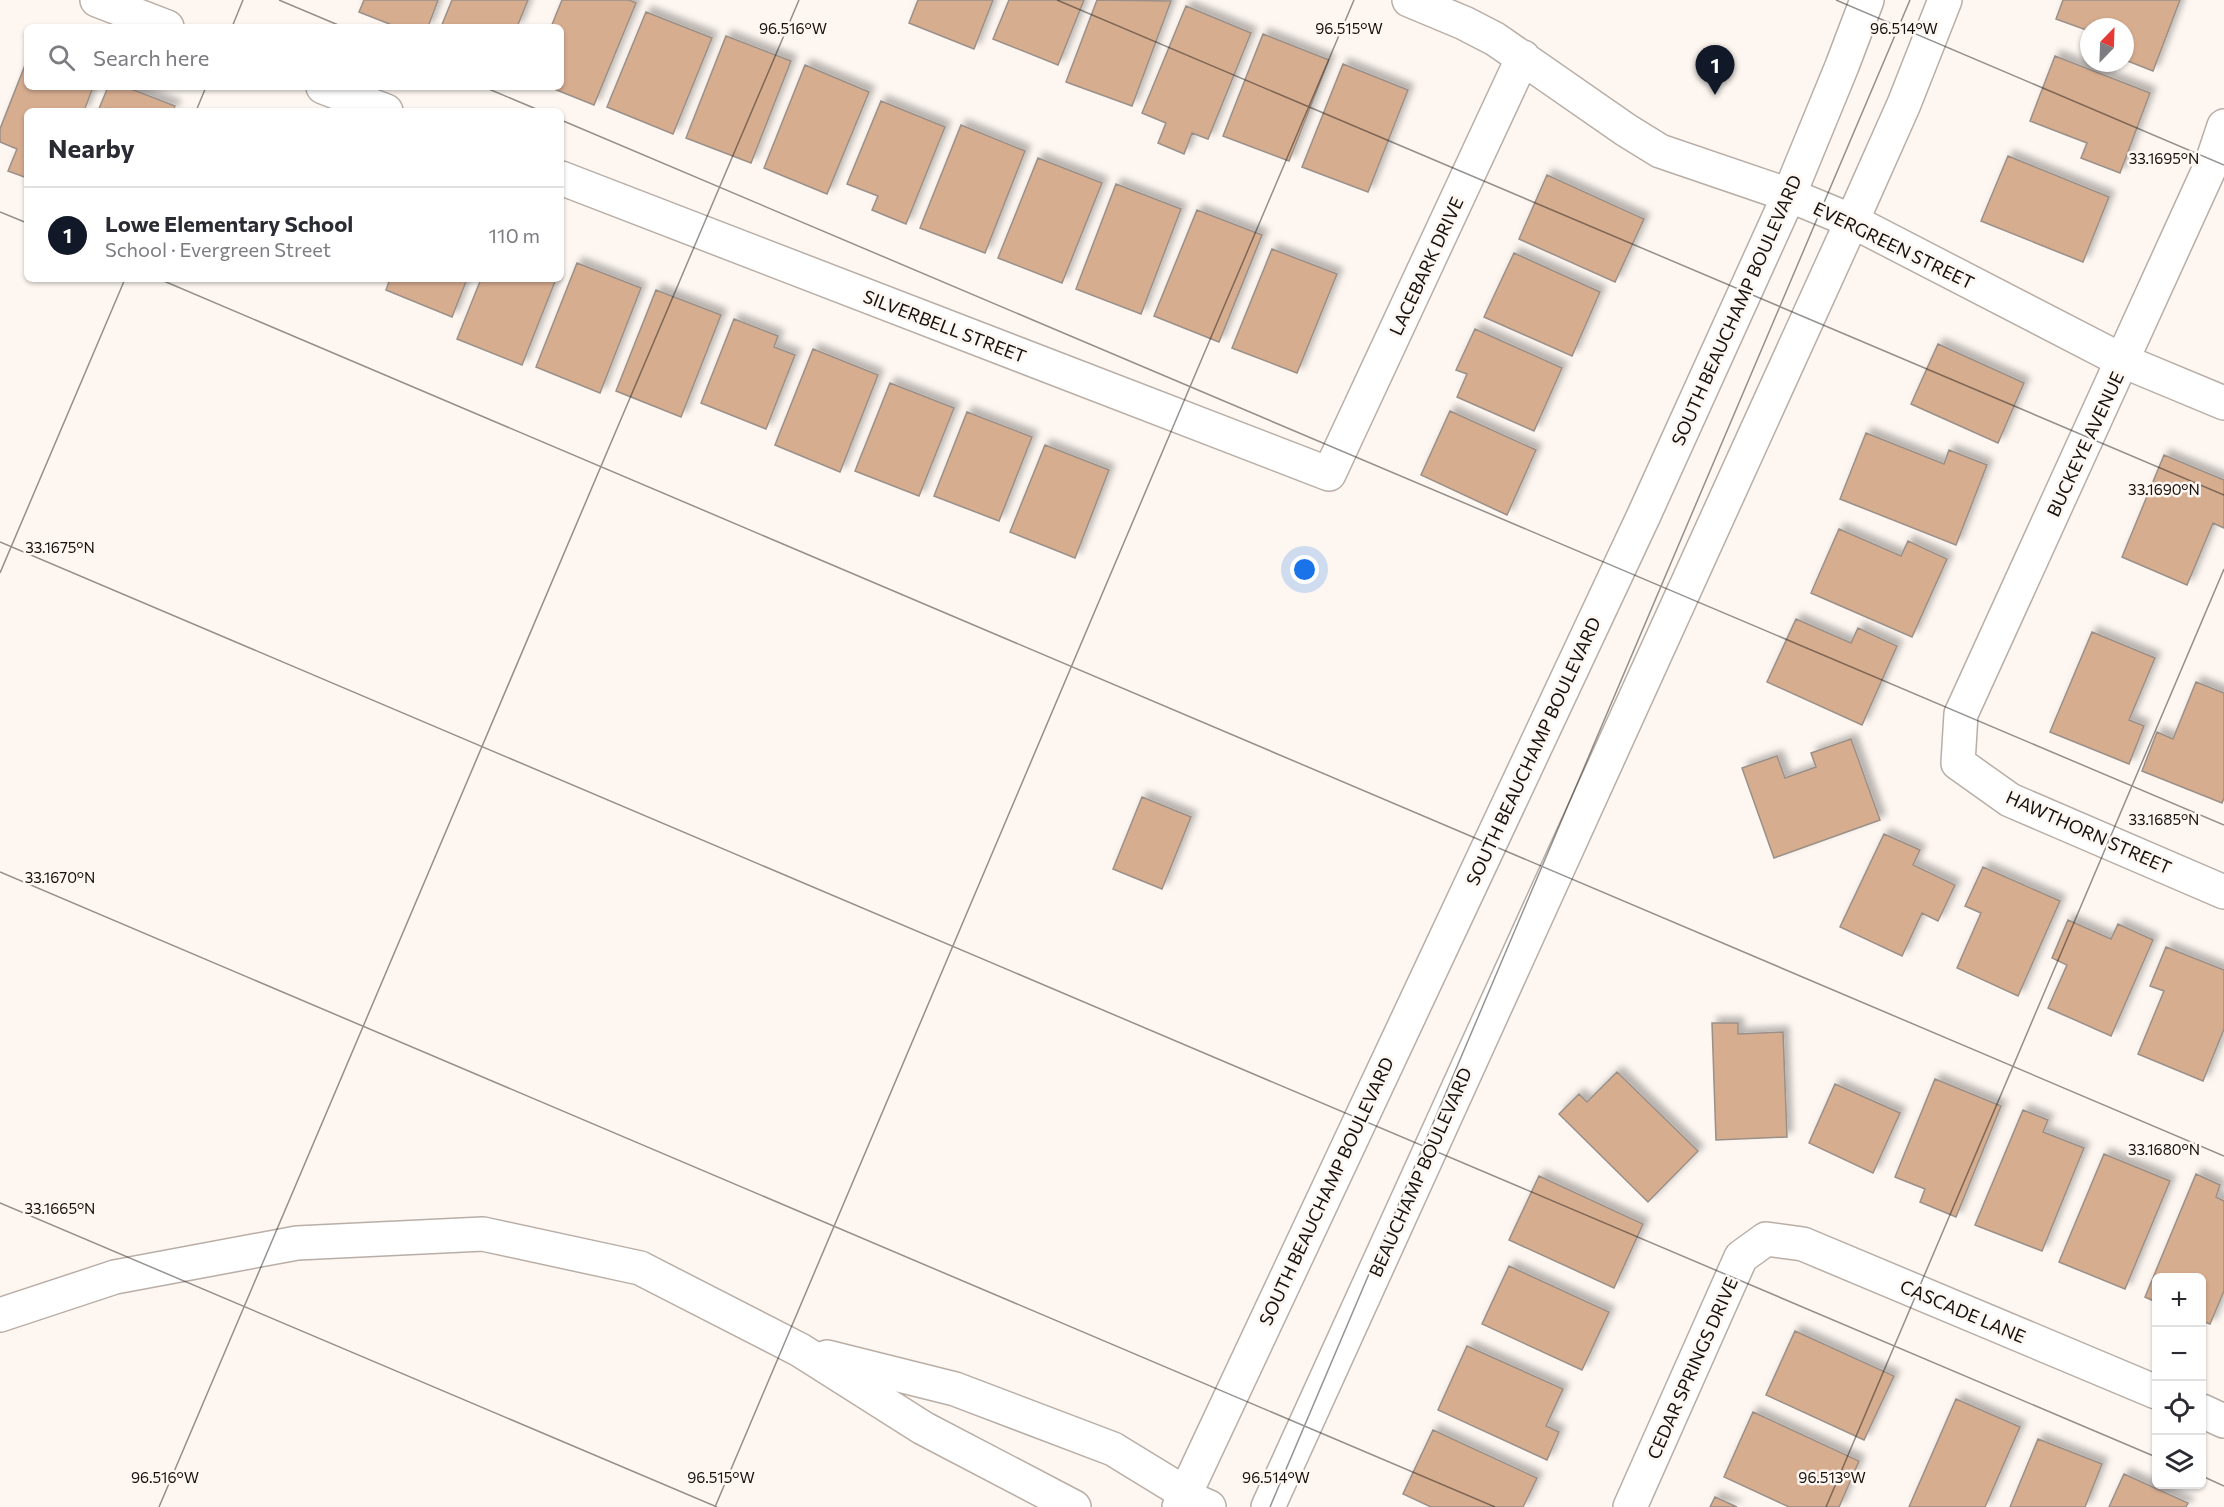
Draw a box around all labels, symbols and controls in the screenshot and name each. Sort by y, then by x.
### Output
north arrow [2080,18,2134,72]
text: 96.516°W [759,19,827,37]
text: 96.515°W [1315,19,1383,37]
text: 96.514°W [1870,19,1938,37]
search box [24,24,564,90]
icon: search [45,41,78,74]
text: Search here [93,44,209,71]
pin: 1 [1696,46,1734,95]
text: Nearby [48,132,135,163]
text: 33.1695°N [2129,149,2199,167]
street label: SOUTH BEAUCHAMP BOULEVARD [1666,171,1806,449]
street label: LACEBARK DRIVE [1384,193,1468,339]
street label: EVERGREEN STREET [1810,197,1978,293]
text: Lowe Elementary School [105,210,353,237]
text: 1 [63,223,72,247]
text: 110 m [489,223,540,247]
text: School · Evergreen Street [105,237,331,261]
street label: SILVERBELL STREET [860,285,1030,367]
street label: BUCKEYE AVENUE [2042,368,2128,520]
text: 33.1690°N [2128,480,2200,498]
text: 33.1675°N [25,538,95,556]
your location [1290,555,1319,584]
street label: SOUTH BEAUCHAMP BOULEVARD [1461,613,1605,889]
street label: HAWTHORN STREET [2003,786,2175,878]
text: 33.1685°N [2129,810,2199,828]
text: 33.1670°N [25,868,95,886]
street label: SOUTH BEAUCHAMP BOULEVARD [1254,1053,1398,1329]
street label: BEAUCHAMP BOULEVARD [1364,1064,1476,1280]
text: 33.1680°N [2128,1140,2200,1158]
text: 33.1665°N [25,1199,95,1217]
map controls [2152,1273,2206,1489]
button: + [2152,1273,2206,1327]
street label: CEDAR SPRINGS DRIVE [1642,1274,1742,1462]
street label: CASCADE LANE [1897,1275,2029,1347]
button: − [2152,1327,2206,1381]
button: locate [2152,1381,2206,1435]
button: layers [2152,1435,2206,1489]
text: 96.516°W [131,1468,199,1486]
text: 96.515°W [687,1468,755,1486]
text: 96.514°W [1242,1468,1310,1486]
text: 96.513°W [1798,1468,1866,1486]

